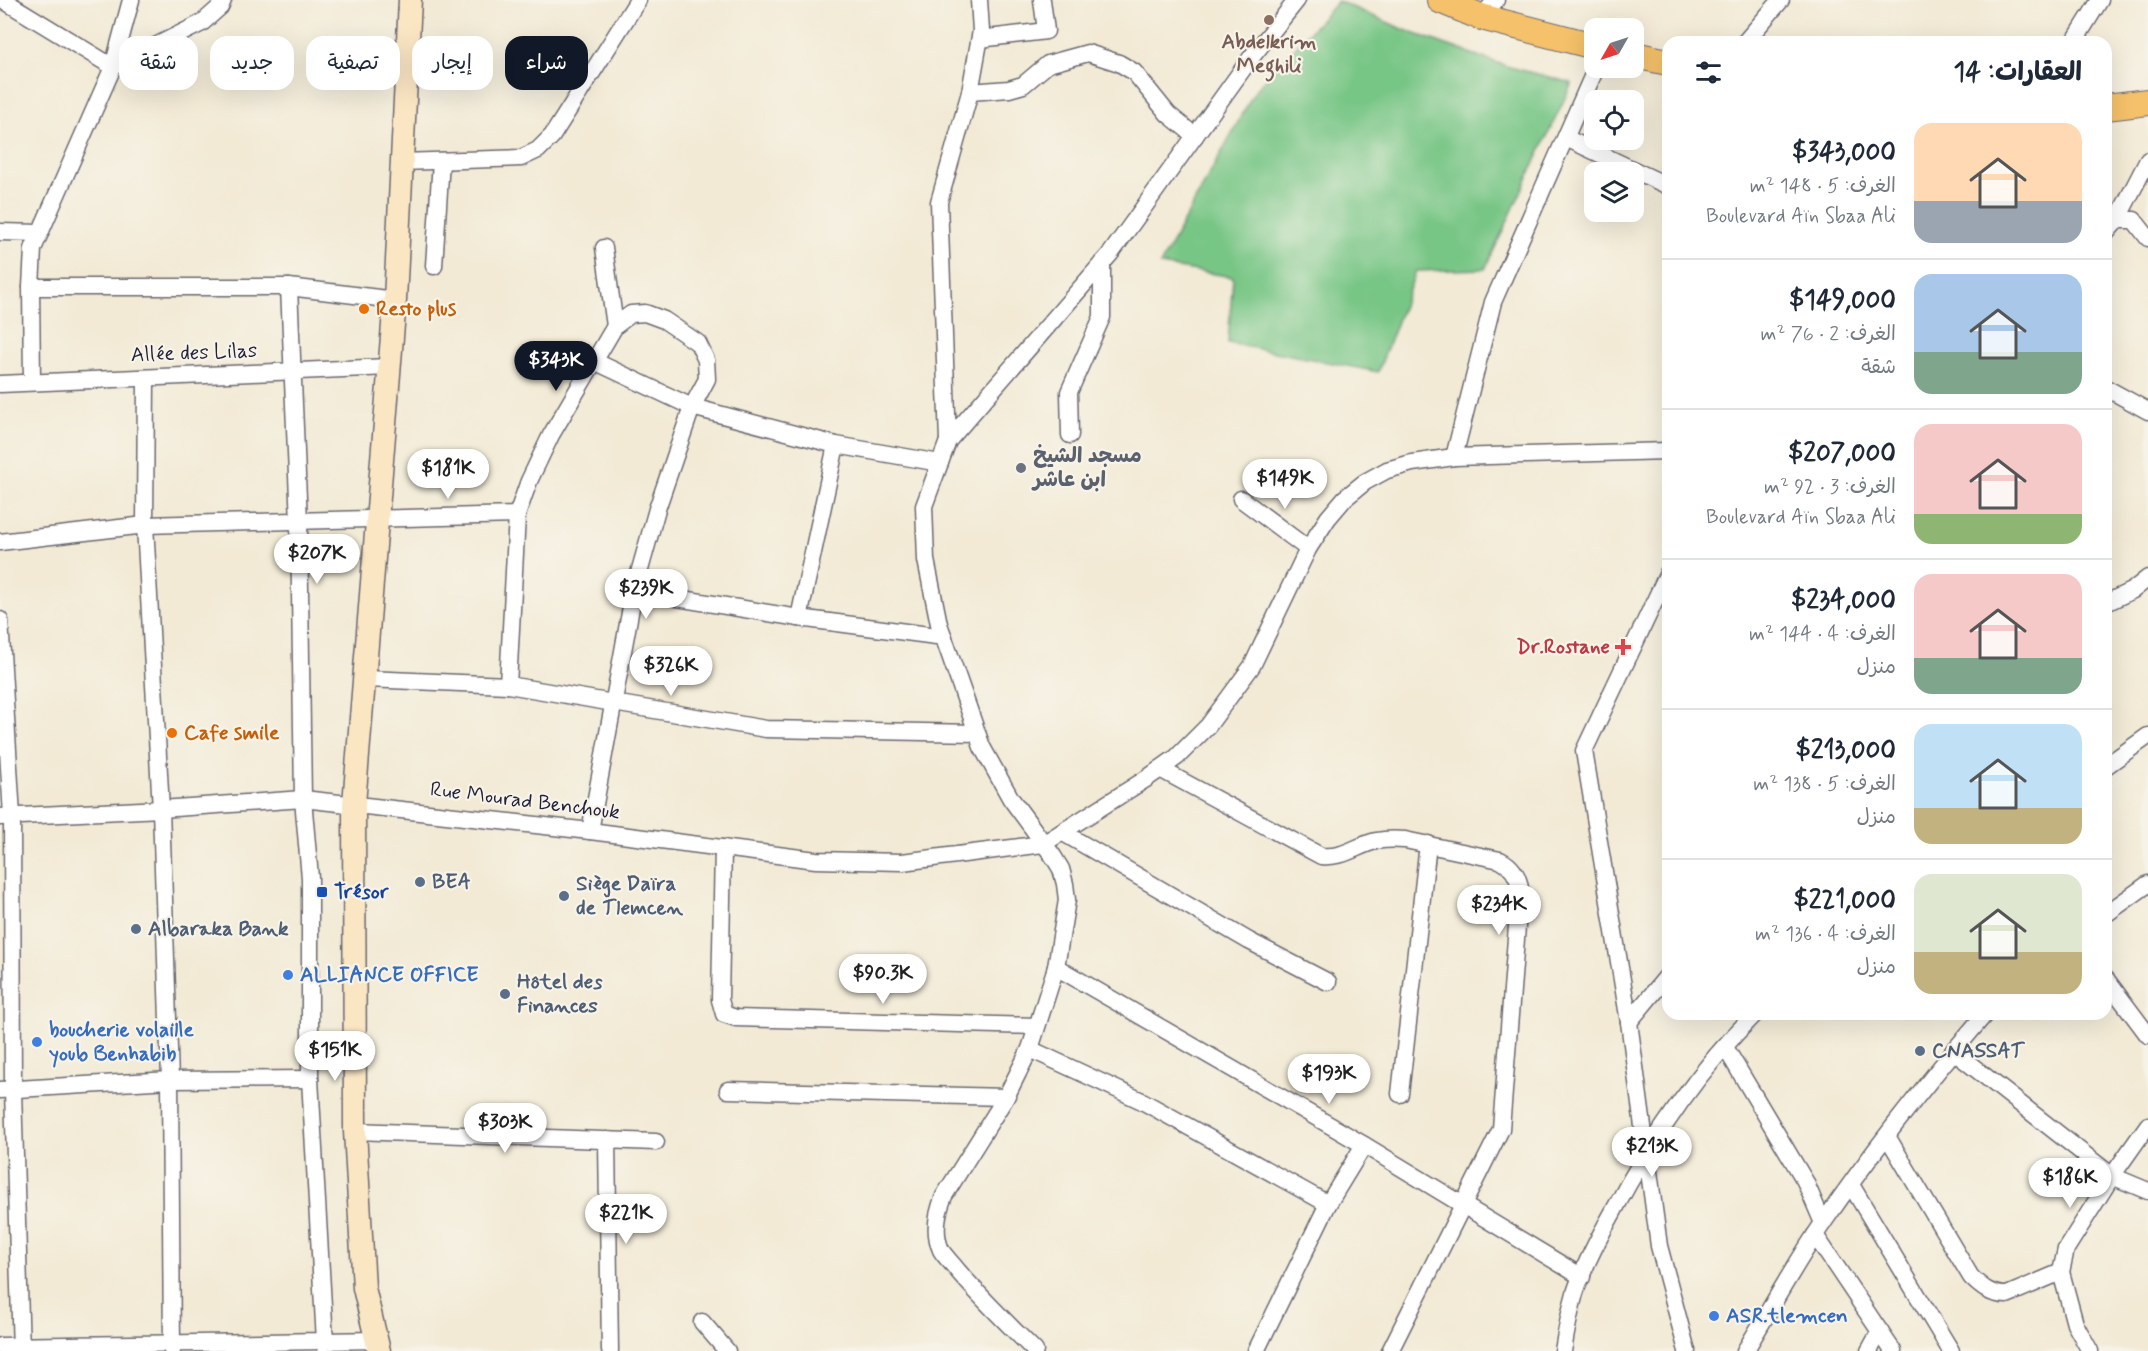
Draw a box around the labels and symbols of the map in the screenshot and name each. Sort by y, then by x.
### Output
marker: Abdelkrim Meghili [1262,13,1276,27]
north arrow [1584,18,1644,78]
place label: Abdelkrim Meghili [1221,28,1317,82]
place label: Resto plus [376,295,457,323]
marker: Resto plus [357,302,371,316]
street label: Allée des Lilas [130,337,258,369]
pin: $343K [514,341,598,392]
place label: مسجد الشيخ ابن عاشر [1031,442,1142,494]
pin: $181K [406,449,490,500]
pin: $149K [1243,459,1327,510]
marker: مسجد الشيخ ابن عاشر [1014,461,1028,475]
pin: $207K [275,534,359,585]
pin: $239K [604,569,688,620]
place label: Dr.Rostane [1516,633,1610,661]
marker: Dr.Rostane [1614,638,1632,656]
pin: $326K [629,646,713,697]
place label: Cafe smile [184,719,280,747]
marker: Cafe smile [165,726,179,740]
street label: Rue Mourad Benchouk [429,775,622,827]
place label: BEA [432,868,471,896]
place label: Siège Daïra de Tlemcen [576,870,683,922]
marker: BEA [413,875,427,889]
place label: Trésor [334,878,390,906]
marker: Trésor [315,885,329,899]
pin: $234K [1457,885,1541,936]
marker: Siège Daïra de Tlemcen [557,889,571,903]
place label: Albaraka Bank [148,915,289,943]
marker: Albaraka Bank [129,922,143,936]
pin: $90.3K [834,954,932,1005]
place label: ALLIANCE OFFICE [300,961,479,989]
marker: ALLIANCE OFFICE [281,968,295,982]
place label: Hôtel des Finances [517,968,603,1020]
marker: Hôtel des Finances [498,987,512,1001]
place label: boucherie volaille youb Benhabib [49,1016,194,1068]
pin: $151K [293,1031,377,1082]
marker: boucherie volaille youb Benhabib [30,1035,44,1049]
place label: CNASSAT [1932,1037,2026,1065]
marker: CNASSAT [1913,1044,1927,1058]
pin: $193K [1287,1054,1371,1105]
pin: $303K [463,1103,547,1154]
pin: $213K [1610,1127,1694,1178]
pin: $186K [2028,1158,2112,1209]
pin: $221K [584,1194,668,1245]
place label: ASR.tlemcen [1726,1302,1848,1330]
marker: ASR.tlemcen [1707,1309,1721,1323]

